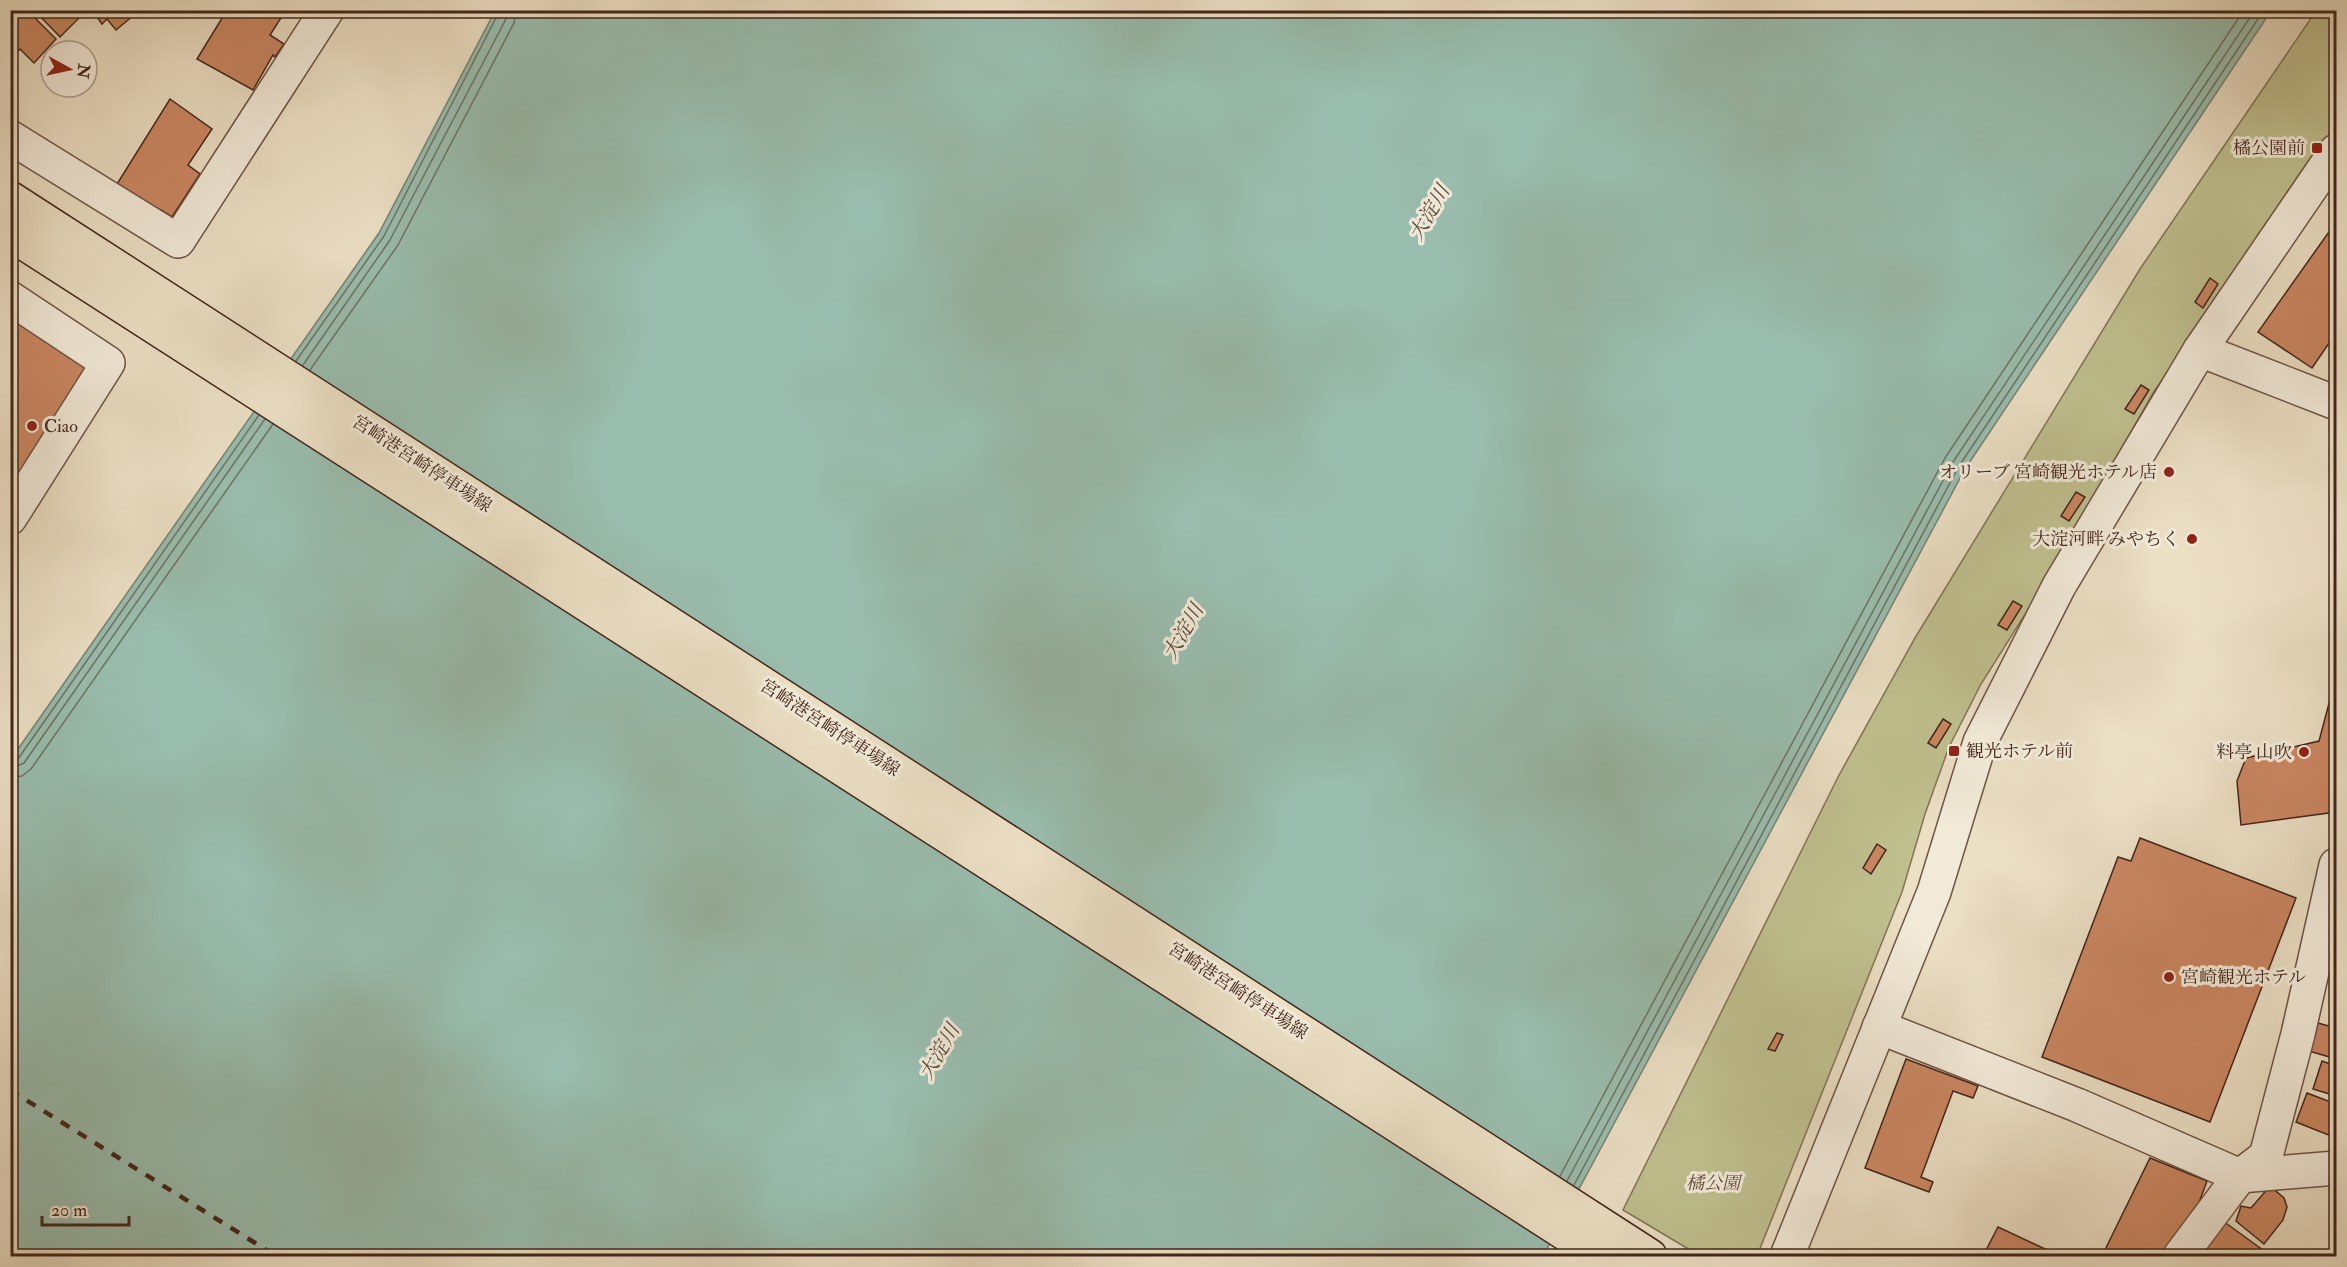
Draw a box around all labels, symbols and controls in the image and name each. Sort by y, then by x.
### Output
north arrow [39,39,99,99]
text: N [72,61,94,80]
place label: 橘公園前 [2233,137,2305,160]
marker: 橘公園前 [2310,141,2324,155]
water label: 大淀川 [1403,179,1456,245]
street label: 宮崎港宮崎停車場線 [348,410,496,518]
place label: Ciao [44,415,78,438]
marker: Ciao [25,419,39,433]
place label: オリーブ 宮崎観光ホテル店 [1939,461,2157,484]
marker: オリーブ 宮崎観光ホテル店 [2162,465,2176,479]
place label: 大淀河畔 みやちく [2032,528,2180,551]
marker: 大淀河畔 みやちく [2185,532,2199,546]
water label: 大淀川 [1157,598,1210,664]
street label: 宮崎港宮崎停車場線 [756,674,904,782]
place label: 観光ホテル前 [1966,740,2073,763]
place label: 料亭 山吹 [2216,741,2292,764]
marker: 観光ホテル前 [1947,744,1961,758]
marker: 料亭 山吹 [2297,745,2311,759]
street label: 宮崎港宮崎停車場線 [1164,937,1312,1045]
place label: 宮崎観光ホテル [2181,966,2306,989]
marker: 宮崎観光ホテル [2162,970,2176,984]
water label: 大淀川 [913,1018,966,1084]
park label: 橘公園 [1686,1172,1743,1195]
scale bar [42,1189,129,1227]
text: 20 m [51,1199,87,1222]

